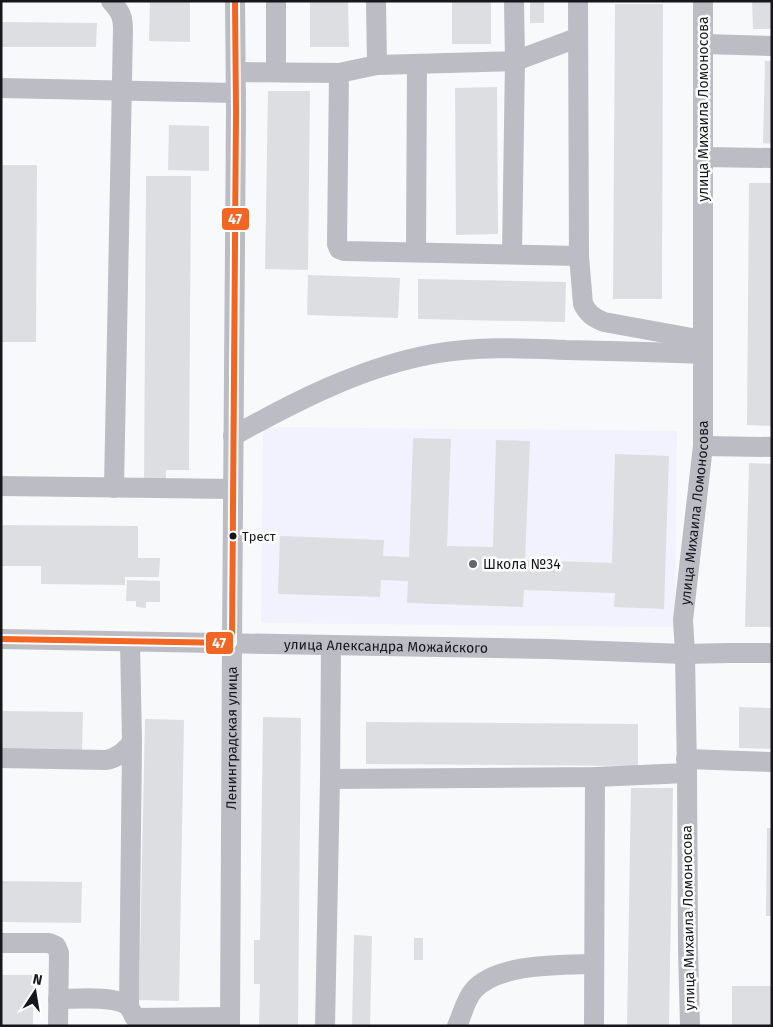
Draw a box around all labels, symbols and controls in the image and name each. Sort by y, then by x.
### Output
street label: улица Михаила Ломоносова [695,16,712,202]
line badge: 47 [221,207,250,231]
text: 47 [228,211,242,228]
street label: улица Михаила Ломоносова [677,420,712,606]
place label: Трест [242,529,276,544]
marker: Трест [228,531,238,541]
place label: Школа №34 [483,556,561,573]
marker: Школа №34 [467,558,479,570]
line badge: 47 [205,631,234,655]
text: 47 [212,635,226,652]
street label: улица Александра Можайского [284,636,488,657]
street label: Ленинградская улица [223,666,241,810]
street label: улица Михаила Ломоносова [678,825,699,1011]
north arrow [10,967,60,1017]
text: N [31,970,44,989]

